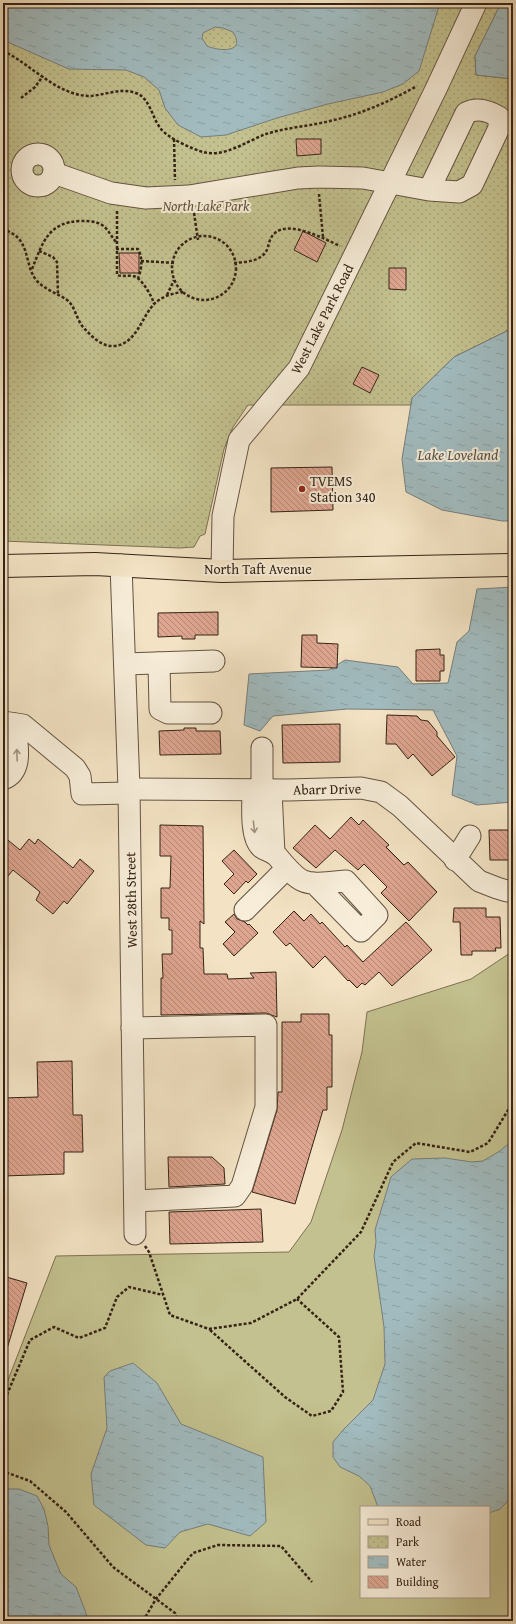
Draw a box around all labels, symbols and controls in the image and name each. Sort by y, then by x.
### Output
park label: North Lake Park [163,196,250,216]
street label: West Lake Park Road [286,260,359,377]
water label: Lake Loveland [417,444,498,465]
place label: TVEMS Station 340 [310,471,376,507]
marker: TVEMS Station 340 [297,484,307,494]
street label: North Taft Avenue [204,559,312,579]
one-way arrow [13,749,21,762]
street label: Abarr Drive [293,778,362,800]
one-way arrow [251,820,258,833]
street label: West 28th Street [120,852,142,948]
legend [360,1506,490,1598]
text: Road [396,1513,422,1530]
text: Park [396,1533,420,1550]
text: Water [396,1553,426,1570]
text: Building [396,1573,439,1590]

